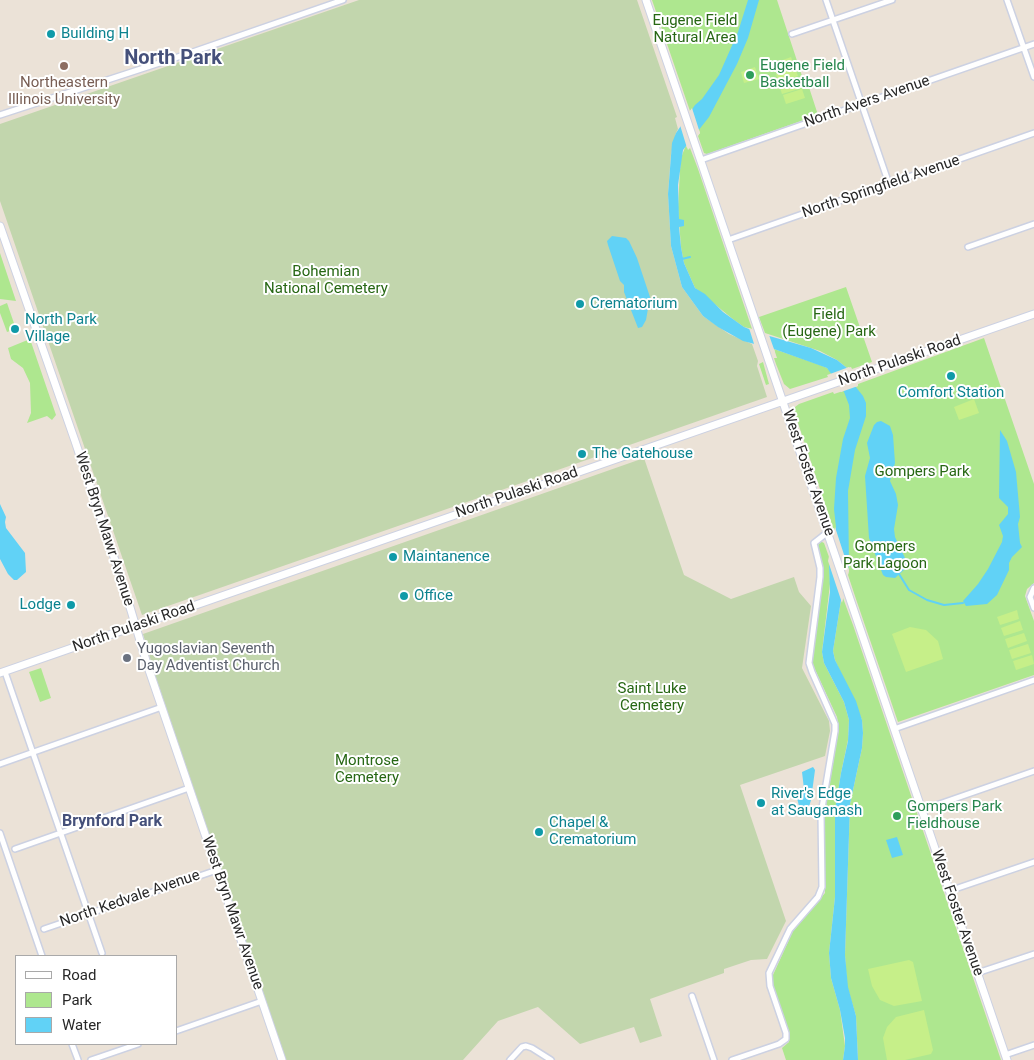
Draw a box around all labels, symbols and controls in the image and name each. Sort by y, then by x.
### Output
park label: Eugene Field Natural Area [652,12,738,47]
place label: Building H [61,25,129,43]
marker: Building H [45,28,57,40]
district label: North Park [124,47,222,71]
place label: Eugene Field Basketball [760,57,845,92]
marker: Northeastern Illinois University [58,60,70,72]
marker: Eugene Field Basketball [744,69,756,81]
street label: North Avers Avenue [802,72,932,132]
place label: Northeastern Illinois University [8,74,120,109]
street label: North Springfield Avenue [800,152,962,222]
park label: Bohemian National Cemetery [264,263,388,298]
place label: Crematorium [590,295,677,313]
marker: Crematorium [574,298,586,310]
park label: Field (Eugene) Park [782,306,876,341]
place label: North Park Village [25,311,97,346]
marker: North Park Village [9,323,21,335]
street label: North Pulaski Road [836,332,964,390]
marker: Comfort Station [945,370,957,382]
place label: Comfort Station [898,384,1004,402]
street label: West Foster Avenue [778,407,838,539]
place label: The Gatehouse [592,445,693,463]
marker: The Gatehouse [576,448,588,460]
street label: West Bryn Mawr Avenue [70,449,138,609]
park label: Gompers Park [874,463,970,481]
street label: North Pulaski Road [453,464,581,522]
park label: Gompers Park Lagoon [843,538,927,573]
place label: Maintanence [403,548,490,566]
marker: Maintanence [387,551,399,563]
place label: Office [414,587,453,605]
marker: Office [398,590,410,602]
place label: Lodge [20,596,61,614]
street label: North Pulaski Road [70,598,198,656]
marker: Lodge [65,599,77,611]
place label: Yugoslavian Seventh Day Adventist Church [137,640,280,675]
marker: Yugoslavian Seventh Day Adventist Church [121,652,133,664]
park label: Saint Luke Cemetery [617,680,687,715]
park label: Montrose Cemetery [335,752,399,787]
place label: River's Edge at Sauganash [771,785,862,820]
marker: River's Edge at Sauganash [755,797,767,809]
place label: Gompers Park Fieldhouse [907,798,1002,833]
marker: Gompers Park Fieldhouse [891,810,903,822]
district label: Brynford Park [62,812,162,832]
place label: Chapel & Crematorium [549,814,636,849]
marker: Chapel & Crematorium [533,826,545,838]
street label: West Bryn Mawr Avenue [197,834,267,992]
street label: West Foster Avenue [927,847,987,979]
street label: North Kedvale Avenue [58,867,202,931]
legend [15,955,178,1045]
text: Road [62,966,96,984]
text: Park [62,991,92,1009]
text: Water [62,1016,101,1034]

